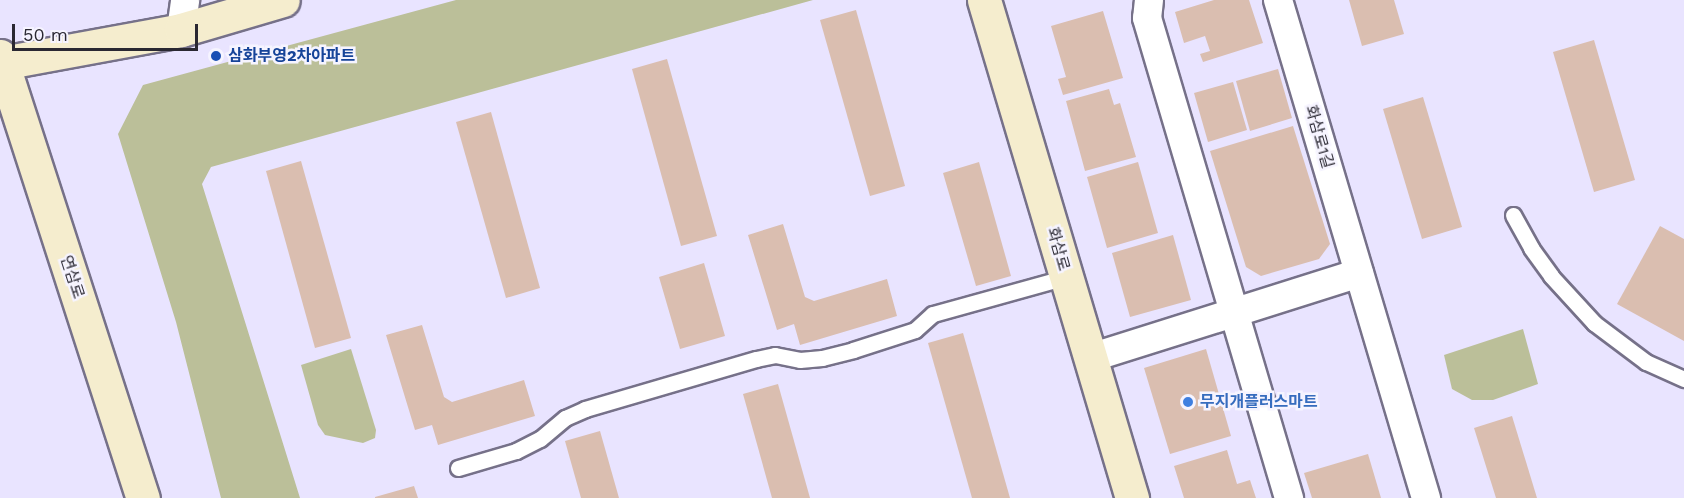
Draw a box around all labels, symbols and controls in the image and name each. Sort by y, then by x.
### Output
scale bar [15,12,201,50]
text: 50 m [23,24,68,45]
place label: 삼화부영2차아파트 [228,46,355,66]
marker: 삼화부영2차아파트 [209,49,223,63]
street label: 화삼로1길 [1301,103,1337,171]
street label: 화삼로 [1043,225,1073,273]
street label: 연삼로 [56,253,88,301]
place label: 무지개플러스마트 [1200,392,1318,412]
marker: 무지개플러스마트 [1181,395,1195,409]

